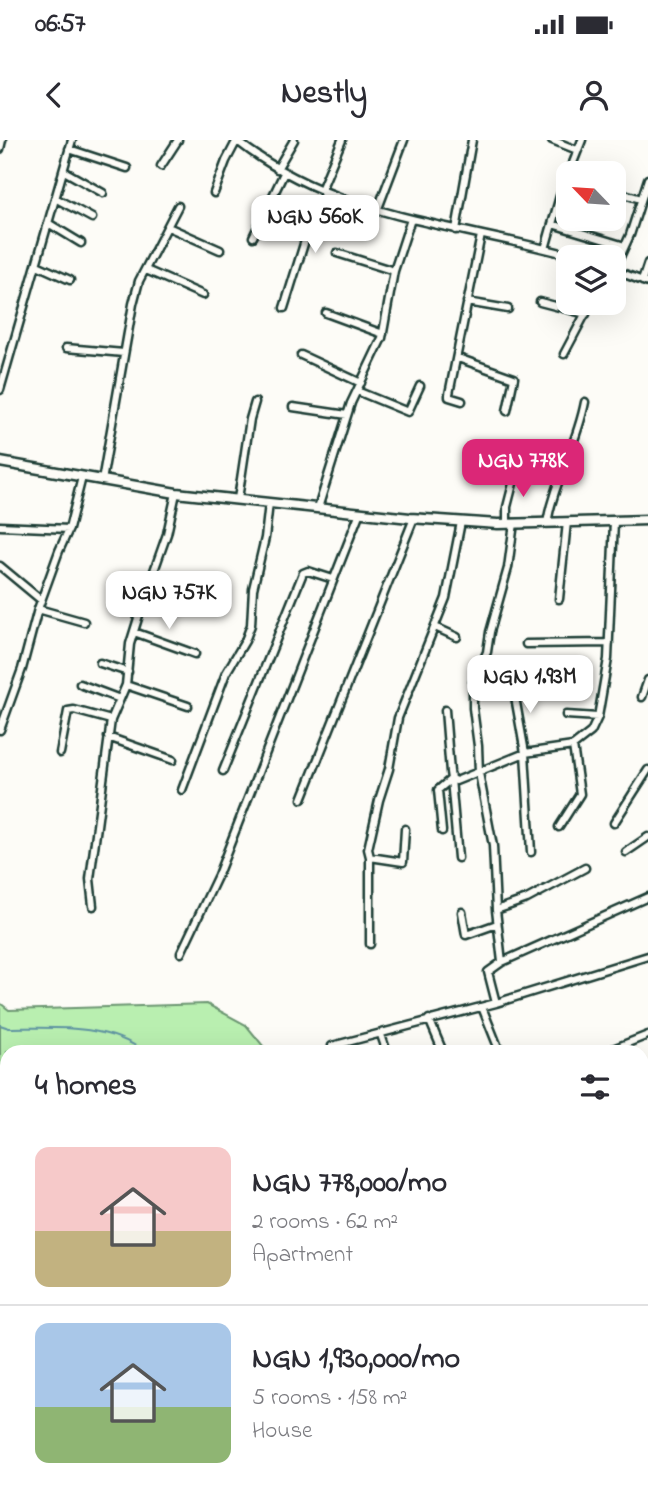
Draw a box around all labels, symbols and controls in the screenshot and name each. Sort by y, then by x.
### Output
text: 06:57 [35,6,85,44]
text: Nestly [281,71,367,118]
icon: back [35,76,73,114]
icon: person [575,76,613,114]
north arrow [556,161,626,231]
map controls [556,161,626,315]
pin: NGN 560K [243,195,387,255]
text: NGN 560K [267,201,363,234]
button: layers [556,245,626,315]
pin: NGN 778K [451,440,595,499]
text: NGN 778K [478,445,568,478]
pin: NGN 757K [97,572,241,631]
text: NGN 757K [122,577,216,610]
pin: NGN 1.93M [450,656,610,715]
text: NGN 1.93M [483,661,577,694]
text: 4 homes [35,1065,137,1109]
icon: filters [576,1068,614,1106]
text: NGN 778,000/mo [252,1162,447,1206]
icon: home [91,1175,175,1259]
text: 2 rooms · 62 m² [252,1206,398,1239]
text: Apartment [252,1239,353,1272]
text: NGN 1,930,000/mo [252,1338,460,1382]
icon: home [91,1351,175,1435]
text: 5 rooms · 158 m² [252,1382,407,1415]
text: House [252,1415,312,1448]

